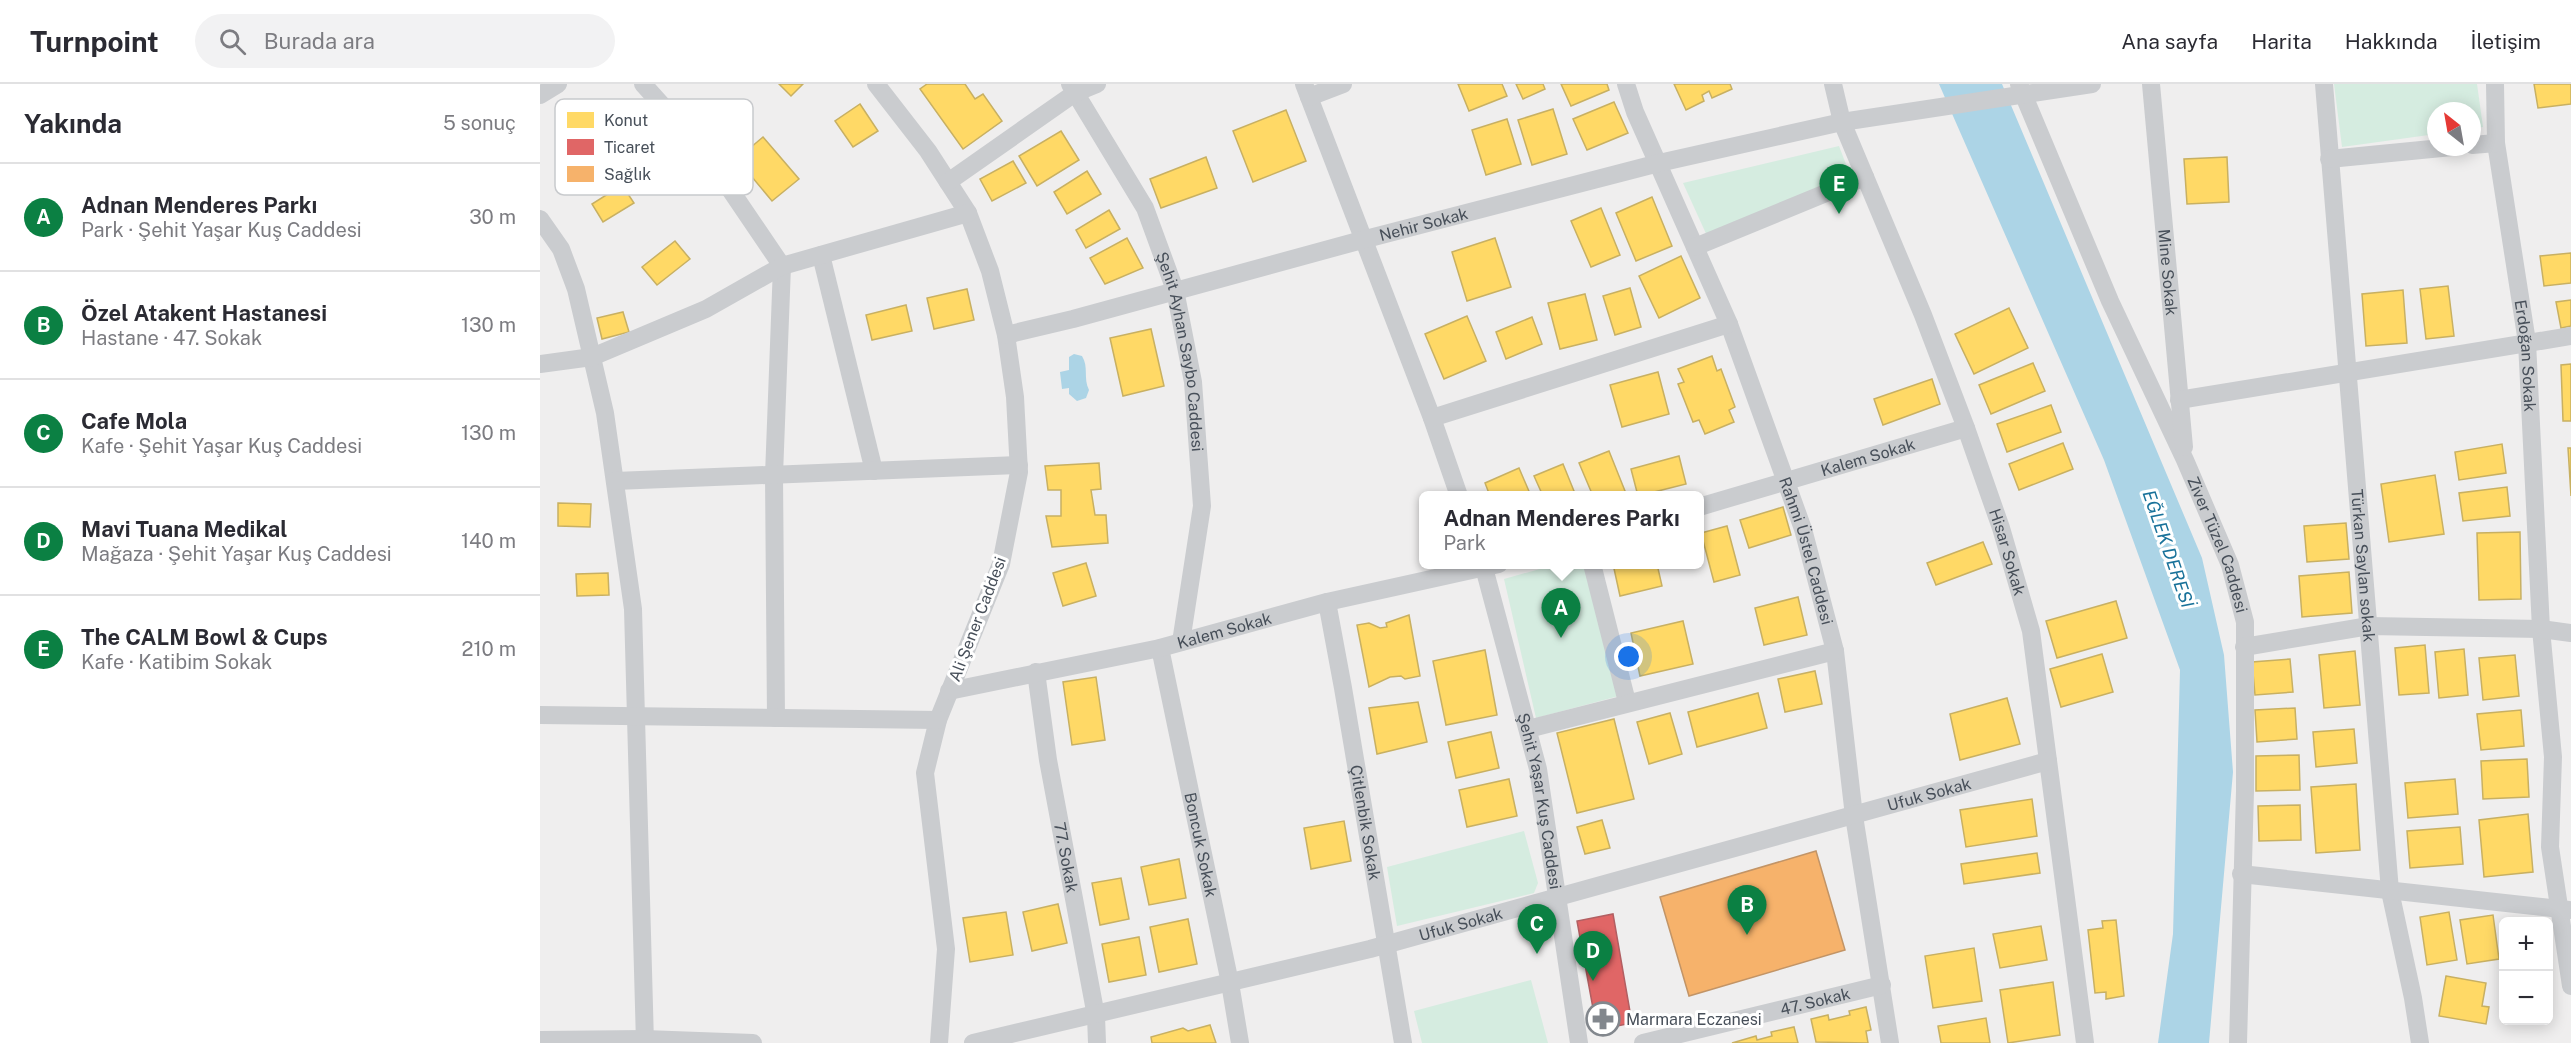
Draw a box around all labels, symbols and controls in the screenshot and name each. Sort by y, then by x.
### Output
search box [195,14,615,68]
text: Turnpoint [30,25,159,58]
icon: search [216,25,249,58]
text: Burada ara [264,28,375,54]
text: Ana sayfa [2121,29,2218,54]
text: Harita [2251,29,2312,54]
text: Hakkında [2345,29,2438,54]
text: İletişim [2471,29,2541,54]
legend [555,99,753,195]
north arrow [2427,102,2481,156]
text: Yakında [24,108,122,139]
text: 5 sonuç [443,111,516,135]
text: Konut [604,111,648,130]
text: Ticaret [604,138,655,157]
pin: E [1820,164,1858,214]
text: Sağlık [604,165,651,184]
text: Adnan Menderes Parkı [81,192,317,218]
street label: Nehir Sokak [1377,204,1470,245]
text: A [36,205,51,229]
text: 30 m [469,205,516,229]
text: Park · Şehit Yaşar Kuş Caddesi [81,218,362,242]
street label: Mine Sokak [2154,228,2181,316]
street label: Şehit Ayhan Saybo Caddesi [1152,249,1207,452]
street label: Erdoğan Sokak [2511,298,2539,412]
text: Özel Atakent Hastanesi [81,300,327,326]
text: B [37,313,50,337]
text: 130 m [461,313,516,337]
text: Hastane · 47. Sokak [81,326,262,350]
text: Cafe Mola [81,408,187,434]
text: C [36,421,51,445]
text: 130 m [461,421,516,445]
text: Kafe · Şehit Yaşar Kuş Caddesi [81,434,362,458]
street label: Kalem Sokak [1819,435,1917,480]
street label: Rahmi Üstel Caddesi [1775,474,1837,627]
street label: Ziver Tüzel Caddesi [2183,474,2251,615]
water label: EĞLEK DERESİ [2138,487,2200,611]
street label: Türkan Saylan sokak [2347,488,2379,643]
popup [1419,491,1704,569]
text: Adnan Menderes Parkı [1443,505,1680,531]
street label: Hisar Sokak [1985,506,2029,598]
text: Mavi Tuana Medikal [81,516,288,542]
text: D [36,529,51,553]
text: 140 m [461,529,516,553]
text: Park [1443,531,1486,555]
text: Mağaza · Şehit Yaşar Kuş Caddesi [81,542,392,566]
street label: Ali Şener Caddesi [945,554,1010,684]
pin: A [1542,588,1580,638]
street label: Kalem Sokak [1175,609,1274,653]
text: The CALM Bowl & Cups [81,624,327,650]
text: E [37,637,50,661]
text: 210 m [462,637,516,661]
your location [1614,642,1643,671]
text: Kafe · Katibim Sokak [81,650,272,674]
street label: Şehit Yaşar Kuş Caddesi [1513,711,1565,890]
street label: Çitlenbik Sokak [1346,764,1384,882]
street label: Ufuk Sokak [1885,774,1973,815]
street label: Boncuk Sokak [1180,791,1221,899]
street label: 77. Sokak [1050,821,1082,894]
pin: B [1728,886,1766,935]
street label: Ufuk Sokak [1417,904,1505,945]
pin: C [1518,904,1556,954]
map controls [2499,917,2553,1025]
button: + [2499,917,2553,971]
pin: D [1574,932,1612,981]
button: − [2499,971,2553,1025]
street label: 47. Sokak [1778,984,1852,1019]
pharmacy icon: Marmara Eczanesi [1585,1001,1621,1037]
place label: Marmara Eczanesi [1626,1010,1762,1029]

